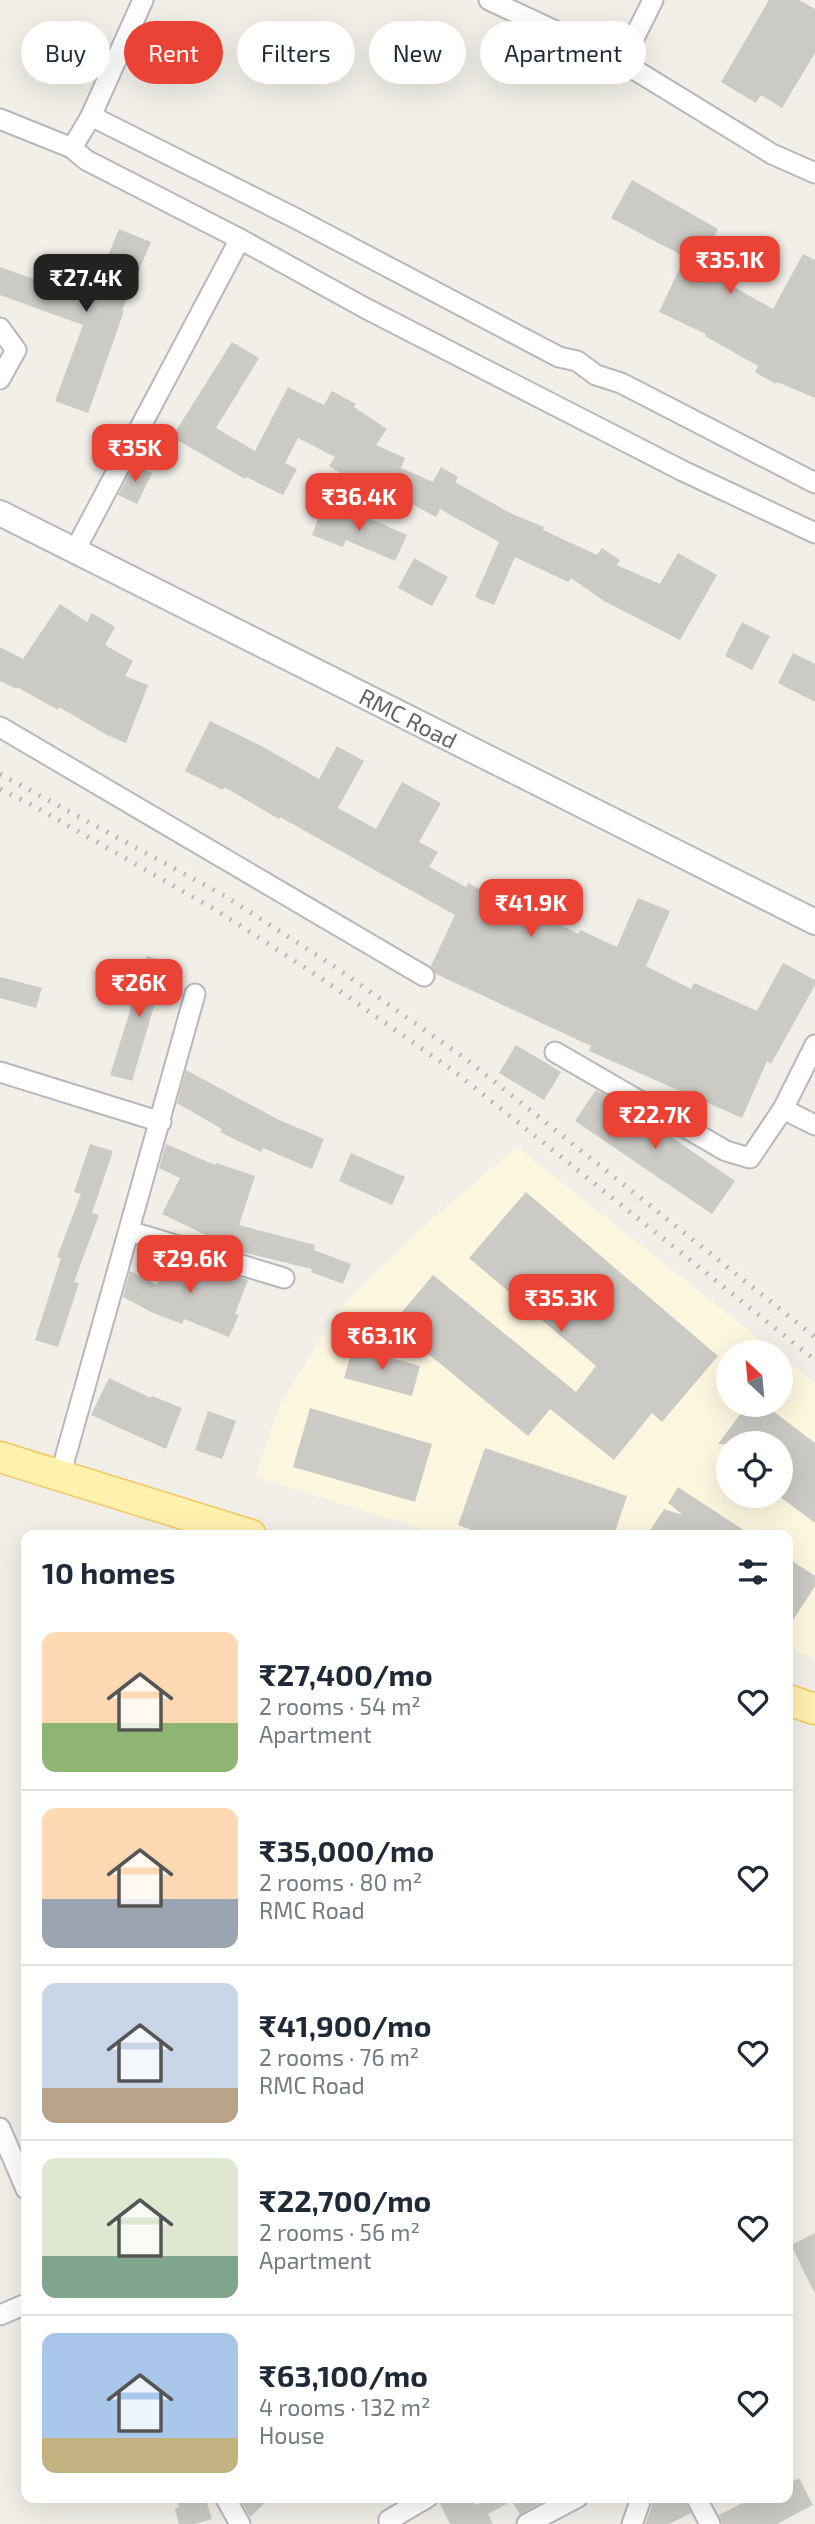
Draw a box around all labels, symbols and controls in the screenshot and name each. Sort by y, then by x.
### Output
chip: Buy [21,21,110,84]
chip: Rent [124,21,223,84]
chip: Filters [237,21,355,84]
chip: New [369,21,466,84]
chip: Apartment [480,21,646,84]
pin: ₹35.1K [673,236,787,296]
text: ₹35.1K [696,245,764,273]
pin: ₹27.4K [29,254,143,314]
text: ₹27.4K [50,263,122,291]
pin: ₹35K [94,424,176,484]
text: ₹35K [108,433,162,461]
pin: ₹36.4K [302,474,416,533]
text: ₹36.4K [322,482,396,510]
street label: RMC Road [355,682,462,754]
pin: ₹41.9K [474,880,588,939]
text: ₹41.9K [495,888,567,916]
pin: ₹26K [98,960,180,1019]
text: ₹26K [111,968,167,996]
pin: ₹22.7K [598,1092,712,1151]
text: ₹22.7K [619,1100,691,1128]
pin: ₹29.6K [133,1236,247,1295]
text: ₹29.6K [153,1244,227,1272]
pin: ₹35.3K [504,1274,618,1334]
text: ₹35.3K [525,1283,597,1311]
pin: ₹63.1K [325,1312,439,1372]
text: ₹63.1K [347,1321,417,1349]
north arrow [716,1340,793,1418]
map controls [716,1340,793,1508]
button: locate [716,1431,793,1508]
icon: filters [734,1553,772,1591]
text: 10 homes [42,1554,175,1590]
text: ₹27,400/mo [259,1656,433,1692]
icon: home [98,1660,182,1744]
icon: heart [734,1683,772,1721]
text: 2 rooms · 54 m² [259,1692,421,1720]
text: Apartment [259,1720,372,1748]
text: ₹35,000/mo [259,1832,434,1868]
icon: home [98,1836,182,1920]
icon: heart [734,1859,772,1897]
text: 2 rooms · 80 m² [259,1868,422,1896]
text: RMC Road [259,1896,365,1924]
text: ₹41,900/mo [259,2007,431,2043]
icon: home [98,2011,182,2095]
icon: heart [734,2034,772,2072]
text: 2 rooms · 76 m² [259,2043,419,2071]
text: RMC Road [259,2071,365,2099]
text: ₹22,700/mo [259,2182,431,2218]
icon: home [98,2186,182,2270]
icon: heart [734,2209,772,2247]
text: 2 rooms · 56 m² [259,2218,420,2246]
text: Apartment [259,2246,372,2274]
text: ₹63,100/mo [259,2357,428,2393]
icon: home [98,2361,182,2445]
icon: heart [734,2384,772,2422]
text: 4 rooms · 132 m² [259,2393,431,2421]
text: House [259,2421,325,2449]

